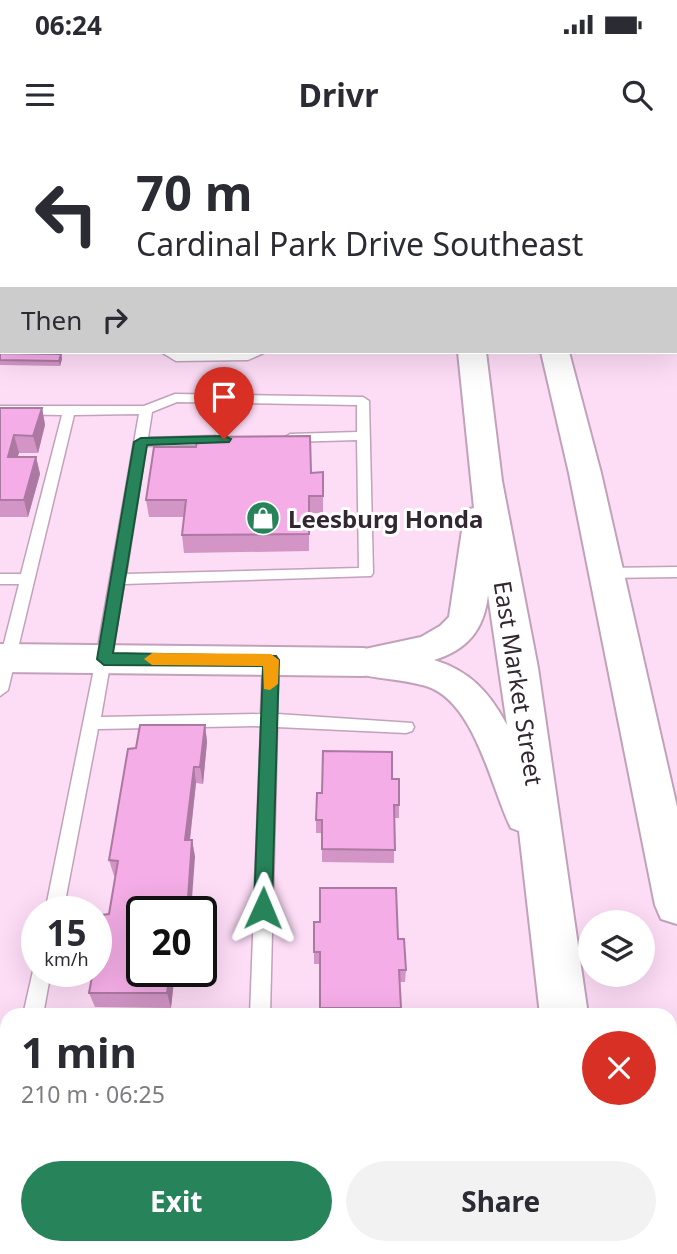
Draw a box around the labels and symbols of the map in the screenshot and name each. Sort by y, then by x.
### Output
pin [194,367,254,439]
shop icon: Leesburg Honda [244,499,282,537]
place label: Leesburg Honda [288,502,483,535]
street label: East Market Street [487,578,552,788]
position arrow [226,871,300,945]
speed limit sign: 20 [126,896,217,987]

